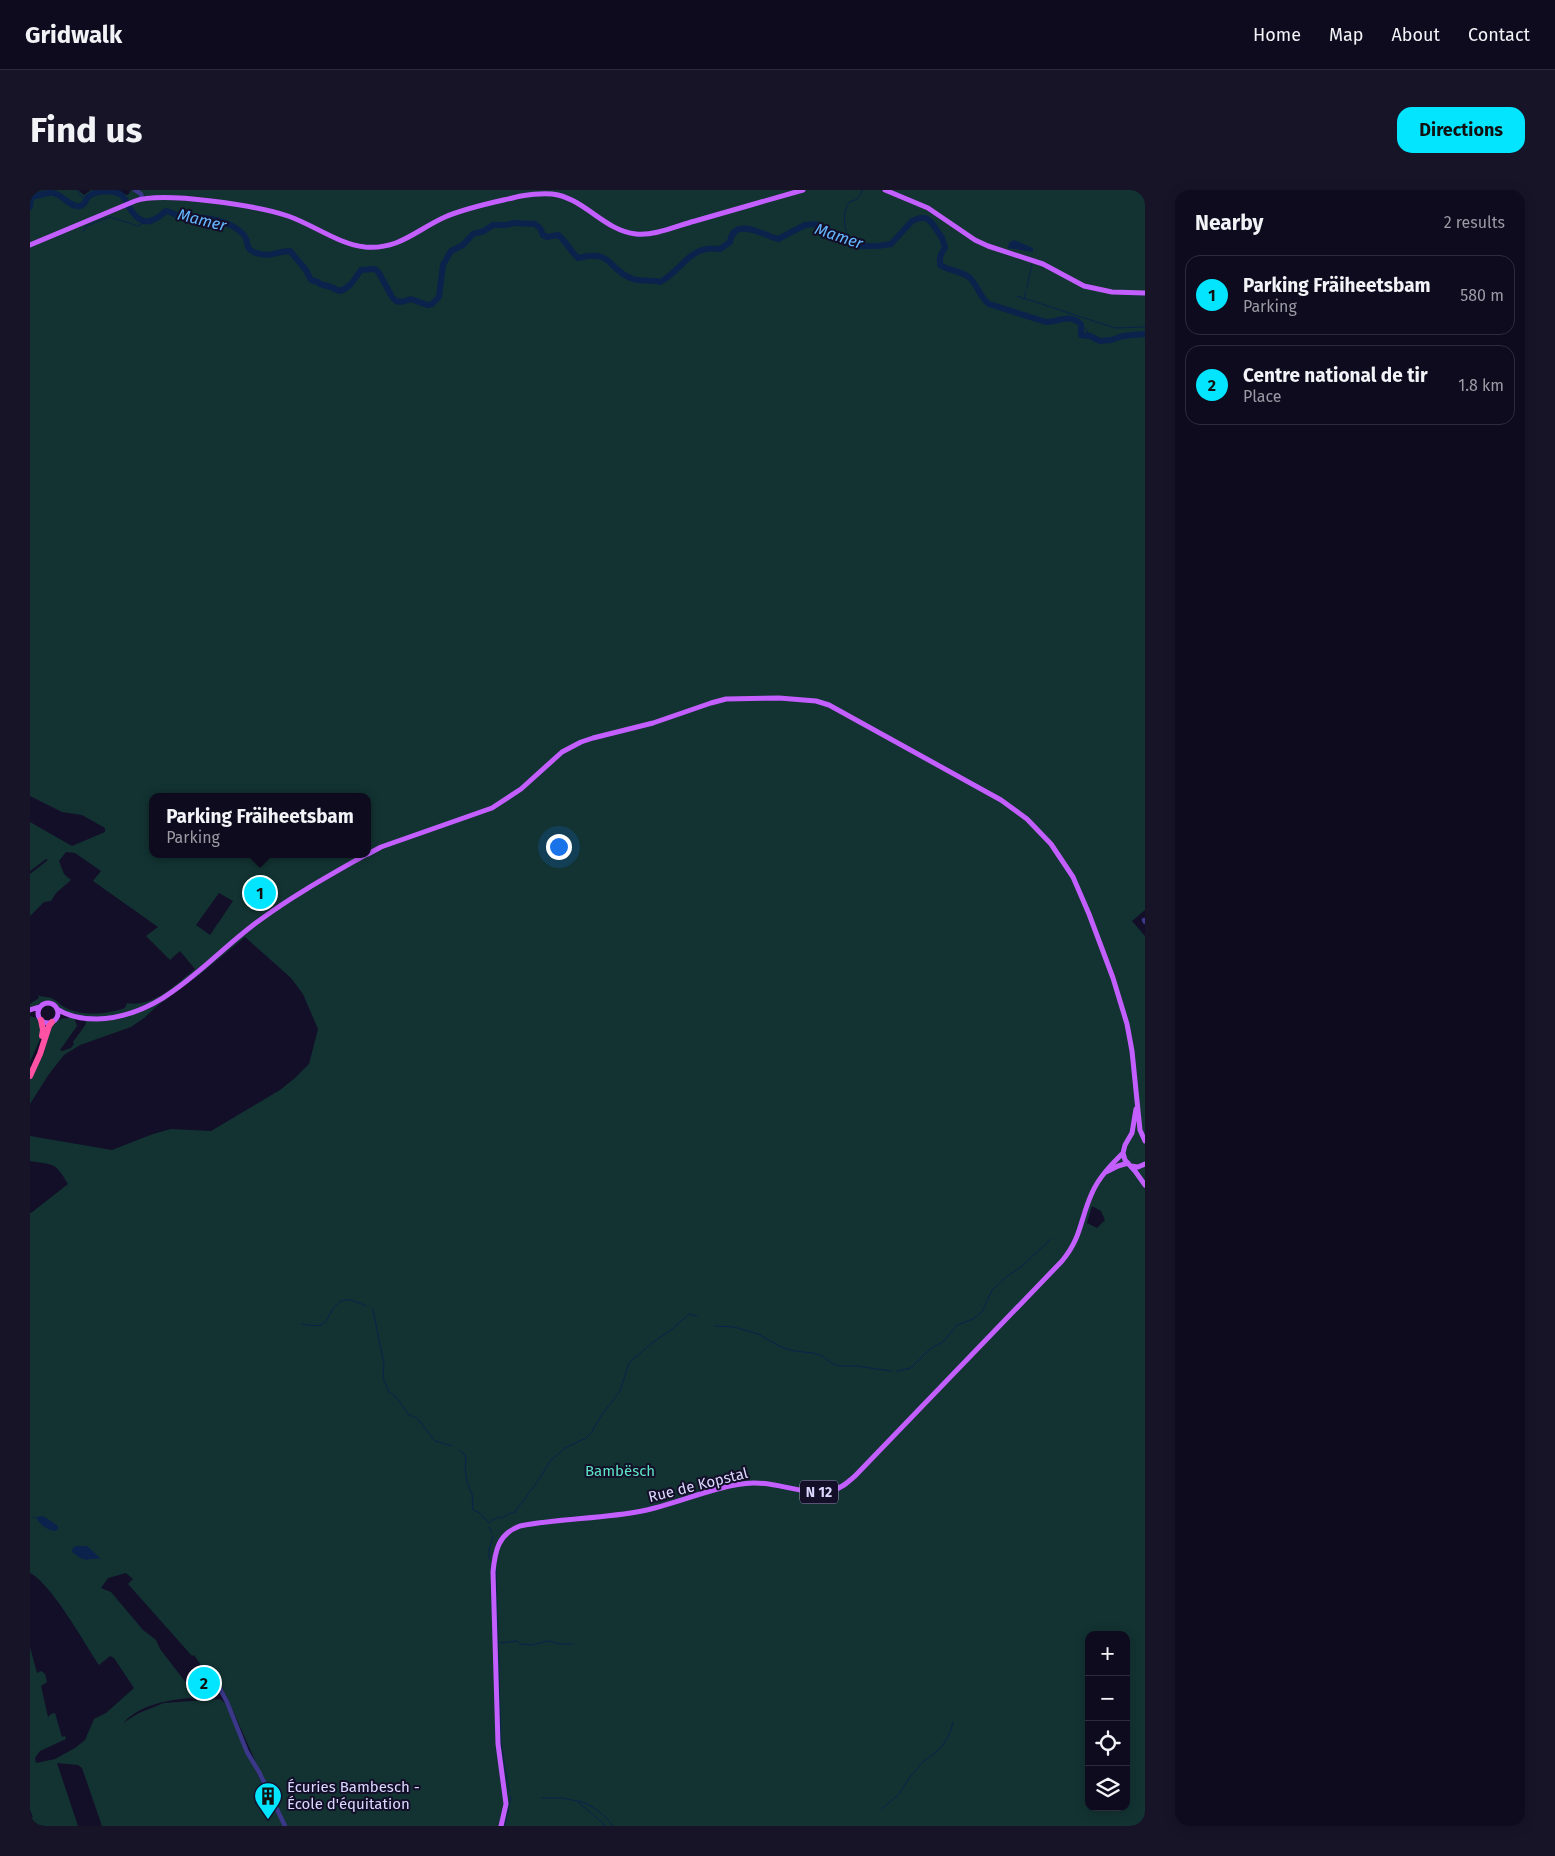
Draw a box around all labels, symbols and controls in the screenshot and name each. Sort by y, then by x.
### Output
text: Gridwalk [25,21,122,49]
text: Home [1253,24,1301,46]
text: Map [1329,24,1363,46]
text: About [1391,24,1440,46]
text: Contact [1468,24,1530,46]
button: Directions [1397,107,1525,153]
text: Find us [30,109,142,151]
water label: Mamer [176,205,229,235]
text: Nearby [1195,210,1263,236]
text: 2 results [1444,213,1505,232]
water label: Mamer [813,219,866,253]
text: Parking Fräiheetsbam [1243,274,1431,297]
text: 1 [1208,286,1216,305]
text: 580 m [1460,286,1504,305]
text: Parking [1243,297,1297,316]
text: Centre national de tir [1243,364,1428,387]
text: 2 [1208,376,1216,395]
text: 1.8 km [1458,376,1504,395]
text: Place [1243,387,1282,406]
popup [149,793,371,858]
text: Parking Fräiheetsbam [166,805,354,828]
text: Parking [166,828,220,847]
your location [546,834,572,860]
pin: 1 [244,874,276,912]
park label: Bambësch [585,1462,655,1480]
street label: Rue de Kopstal [646,1464,750,1506]
road number: N 12 [800,1480,838,1504]
map controls [1085,1631,1130,1811]
button: + [1085,1631,1130,1676]
pin: 2 [188,1664,220,1702]
button: − [1085,1676,1130,1721]
button: locate [1085,1721,1130,1766]
button: layers [1085,1766,1130,1811]
place label: Écuries Bambesch - École d'équitation [287,1778,420,1813]
building icon: Écuries Bambesch - École d'équitation [253,1781,283,1820]

